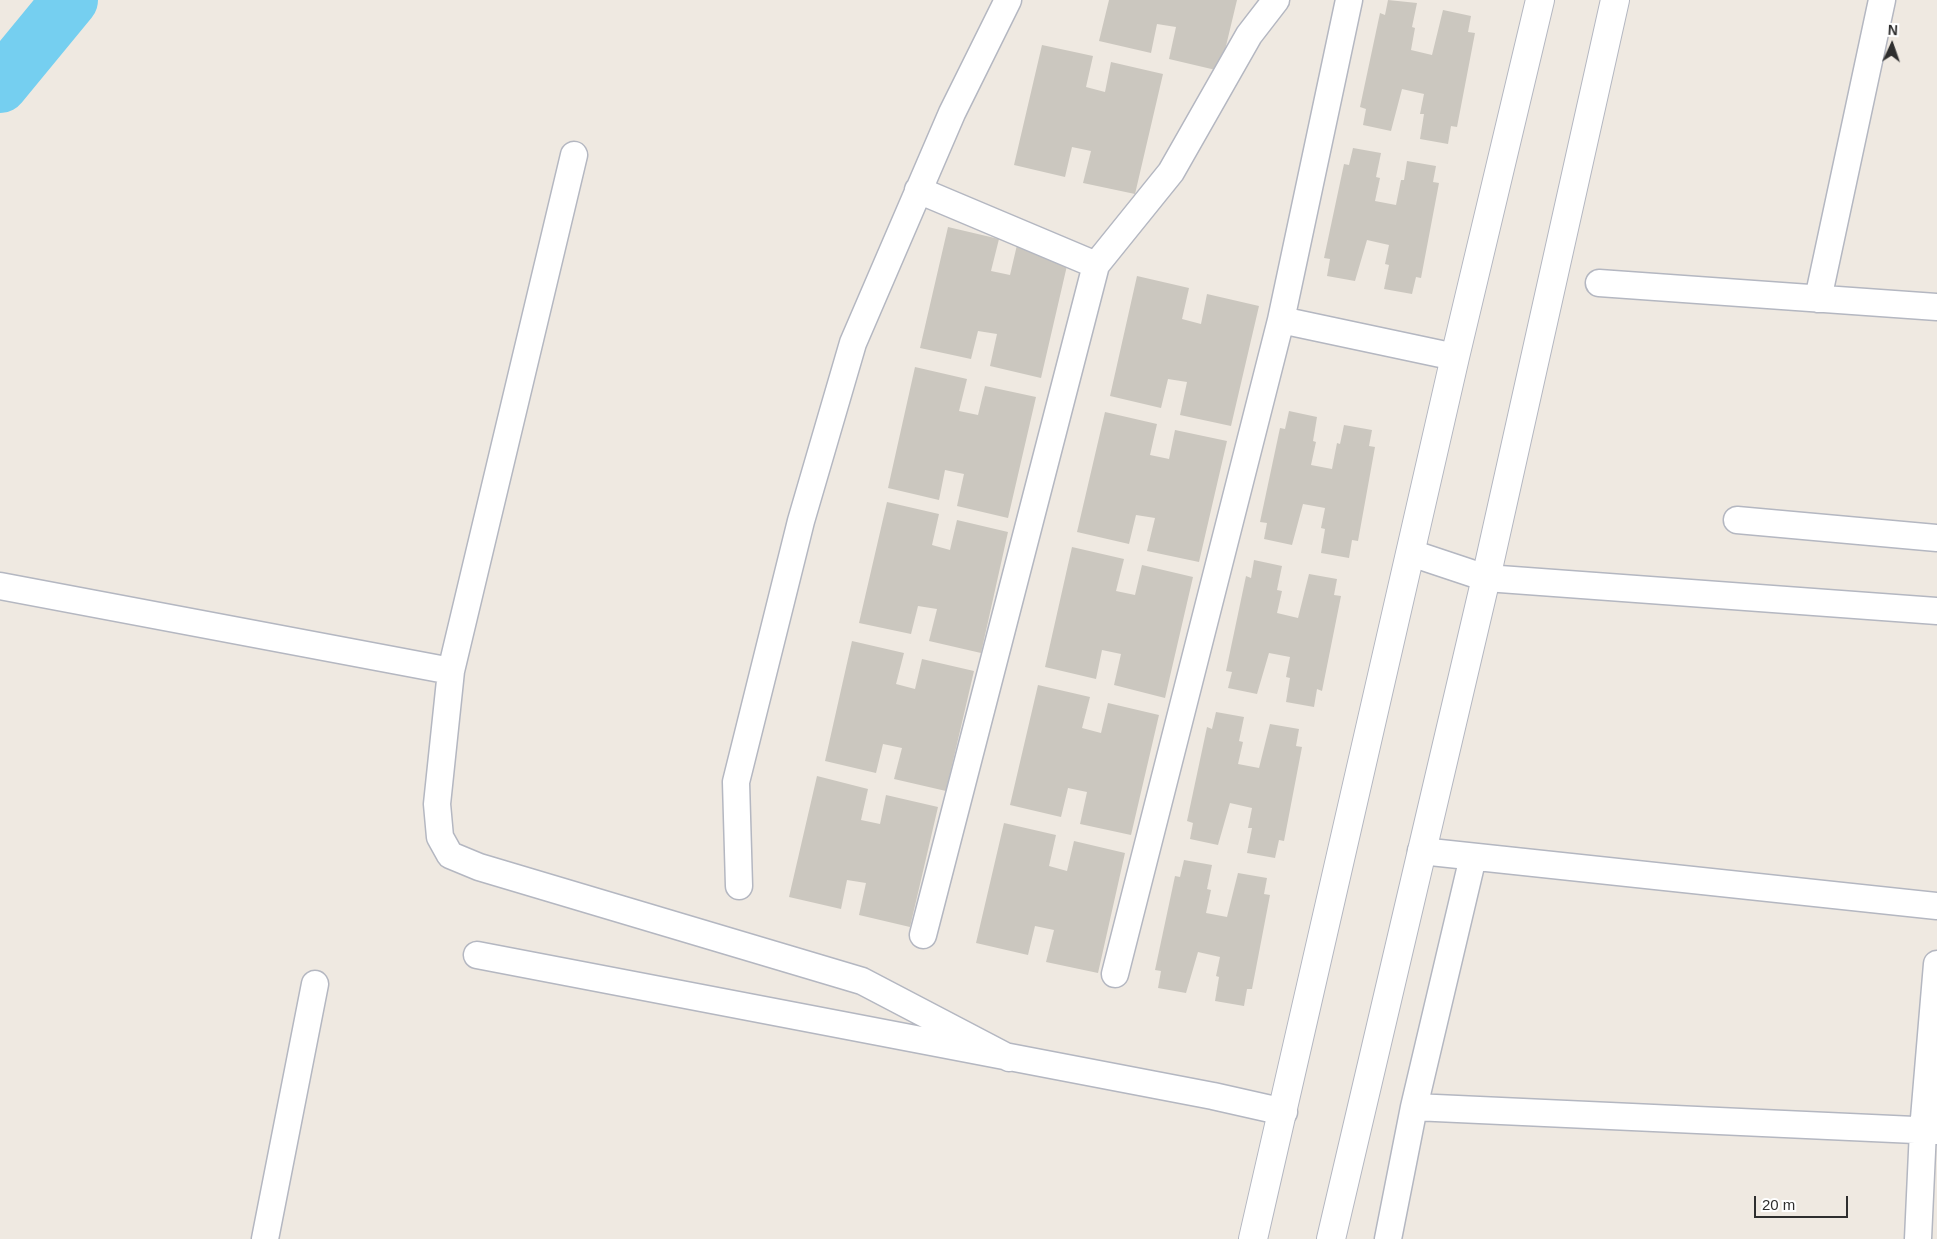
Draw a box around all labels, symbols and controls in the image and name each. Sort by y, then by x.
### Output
north arrow [1867,20,1917,70]
text: N [1887,22,1898,38]
scale bar [1757,1186,1851,1218]
text: 20 m [1762,1196,1795,1213]

